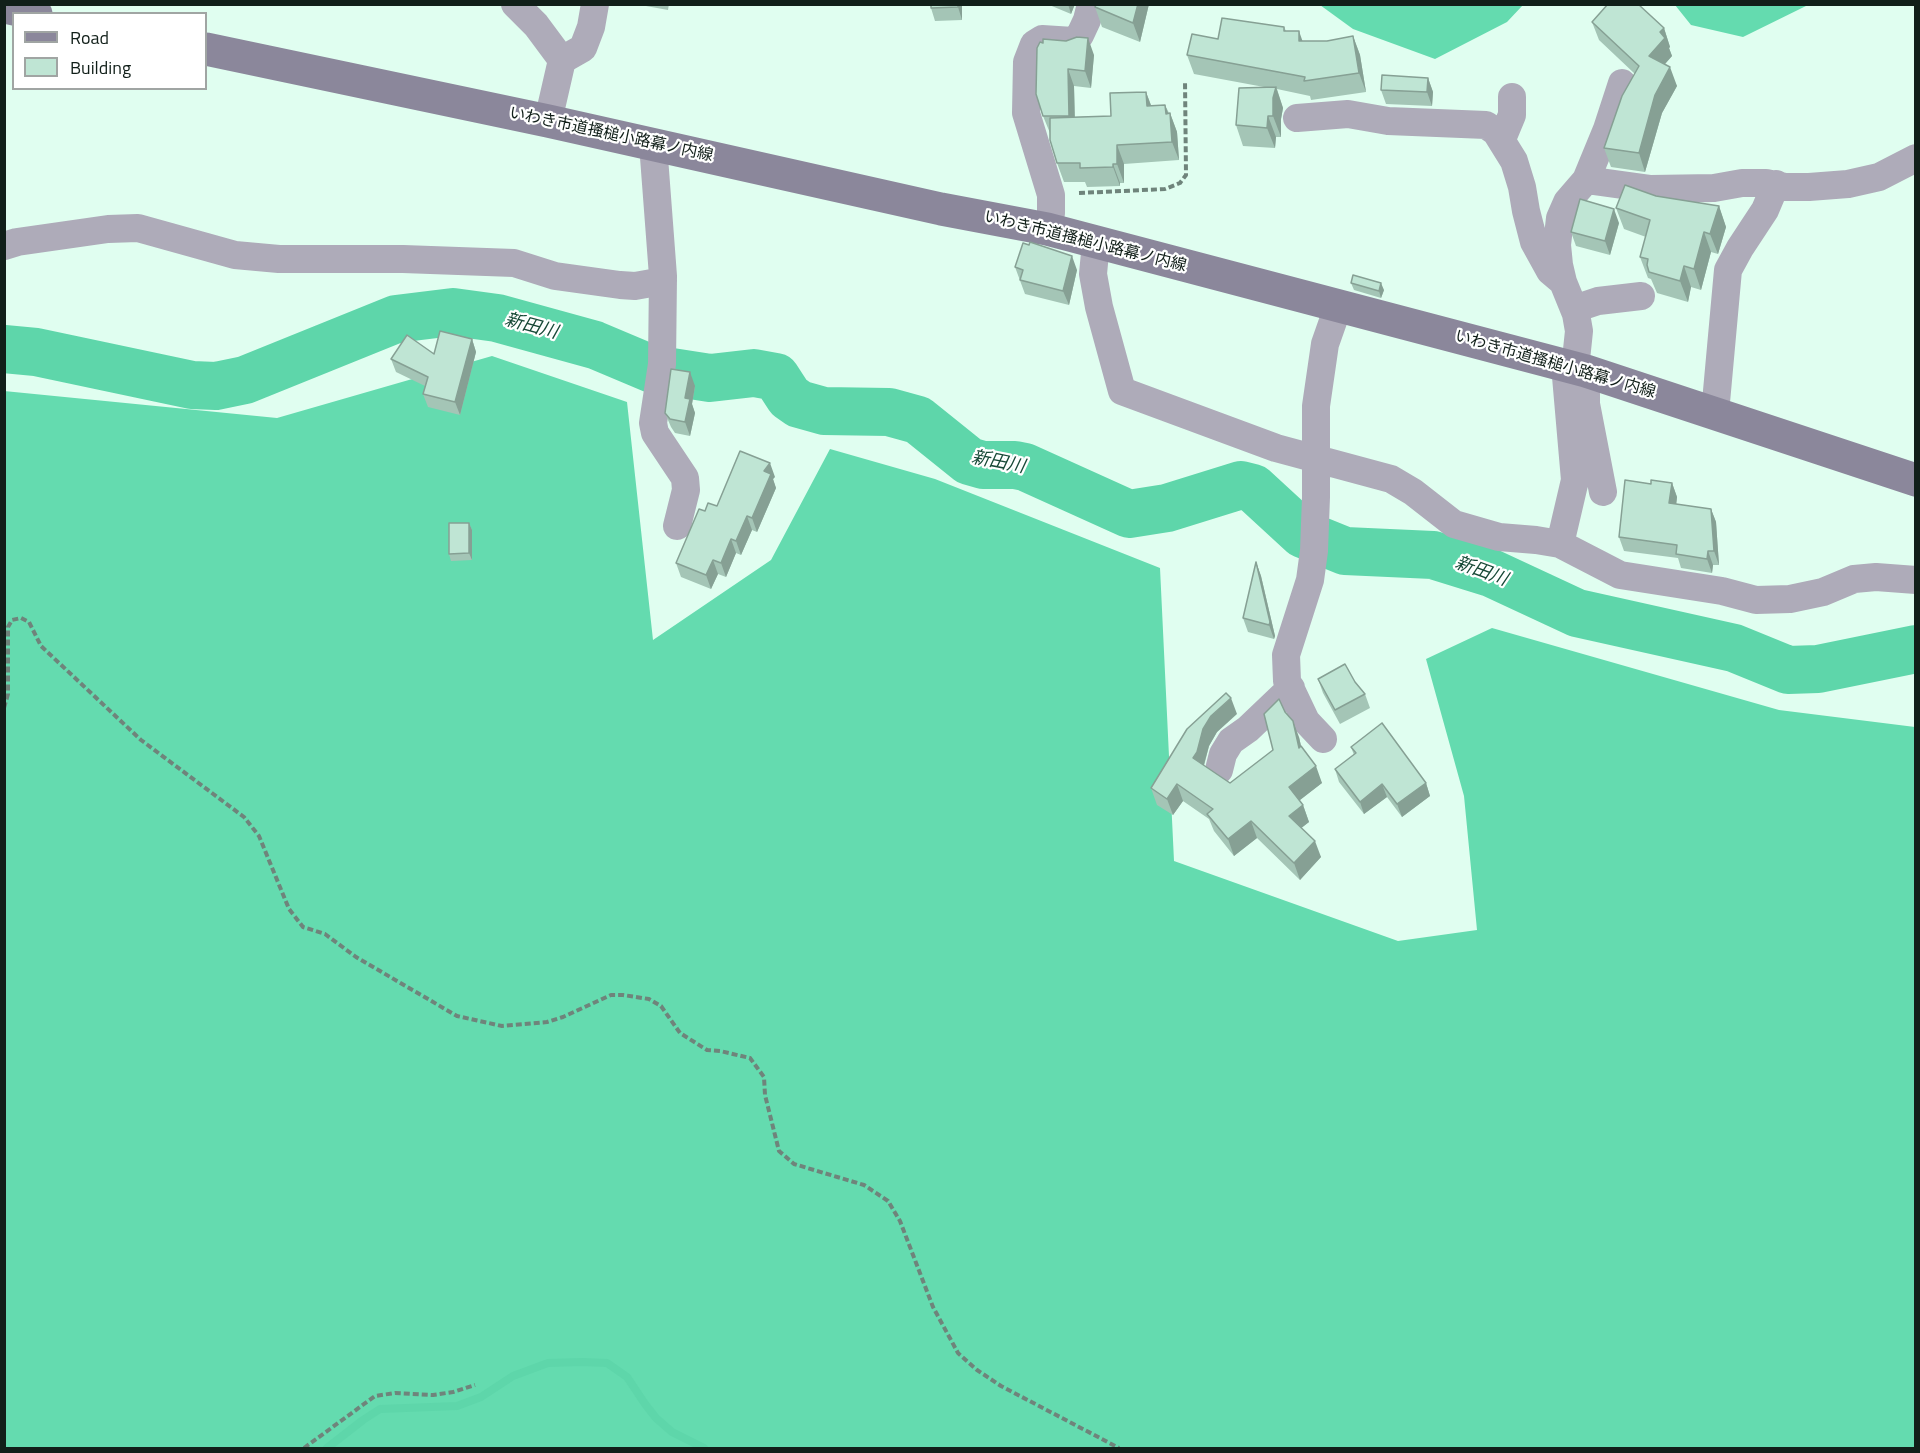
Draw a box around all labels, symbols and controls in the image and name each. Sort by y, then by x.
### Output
legend [12,12,207,90]
text: Road [70,24,109,51]
text: Building [70,54,131,81]
street label: いわき市道搔槌小路幕ノ内線 [507,104,715,166]
street label: いわき市道搔槌小路幕ノ内線 [982,208,1188,276]
water label: 新田川 [502,310,560,344]
street label: いわき市道搔槌小路幕ノ内線 [1452,327,1658,403]
water label: 新田川 [969,447,1027,479]
water label: 新田川 [1452,553,1510,591]

